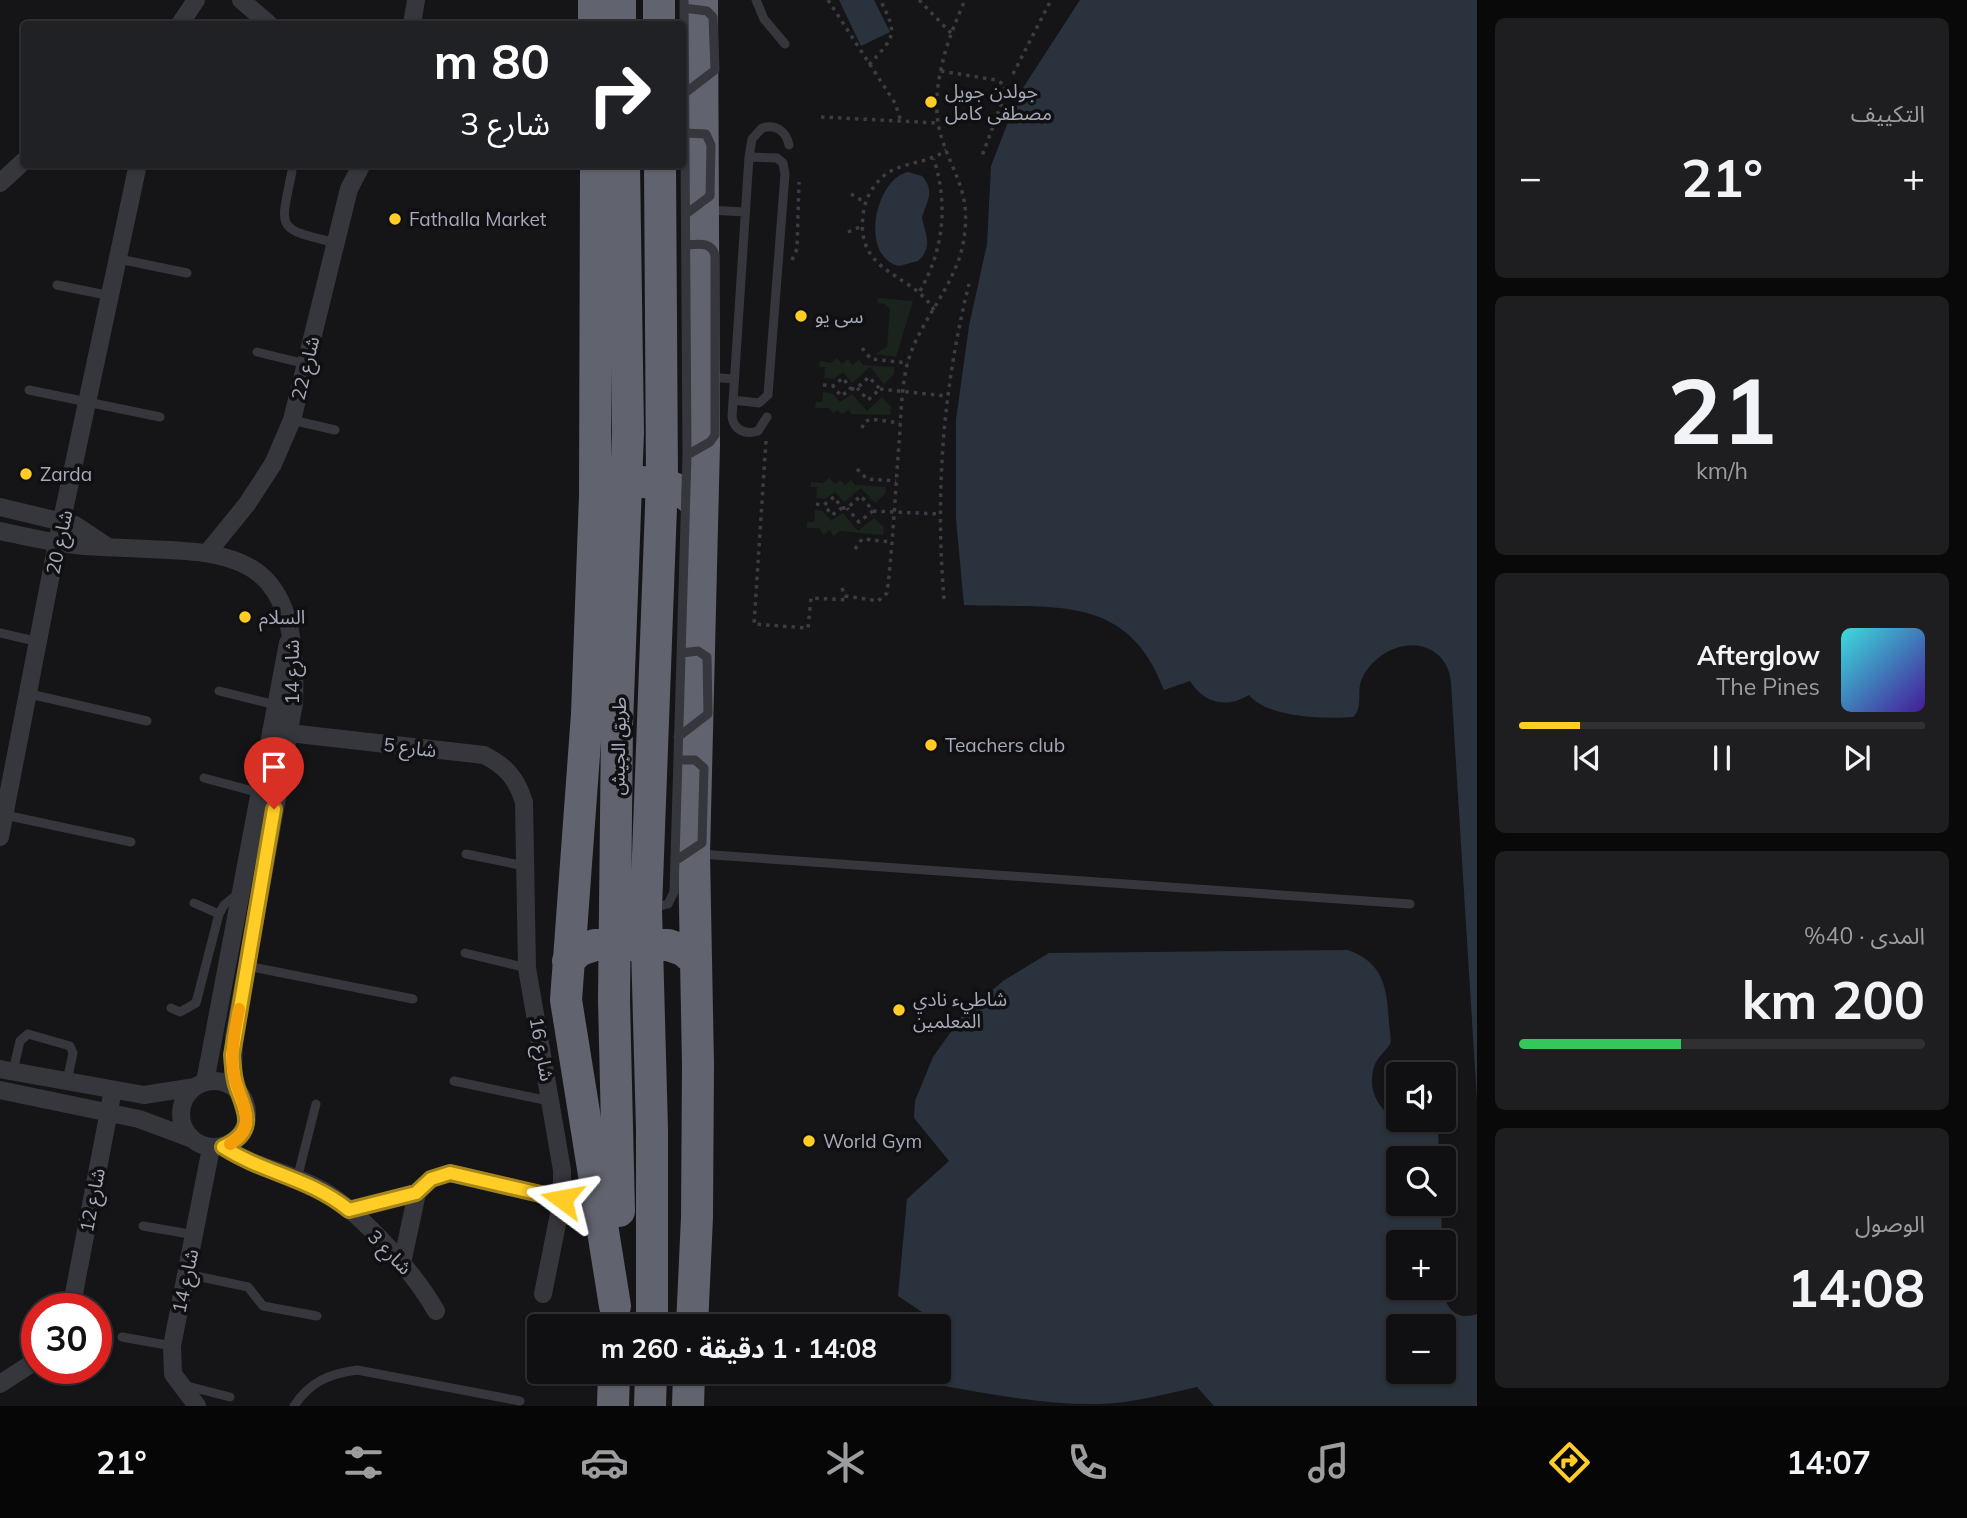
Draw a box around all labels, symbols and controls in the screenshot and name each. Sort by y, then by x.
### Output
text: 80 m [434,30,550,91]
icon: right [574,49,665,140]
place label: جولدن جويل مصطفى كامل [945,79,1052,125]
marker: جولدن جويل مصطفى كامل [923,94,939,110]
text: التكييف [1851,99,1925,128]
text: شارع 3 [460,103,550,143]
text: 21° [1681,145,1763,210]
text: − [1519,153,1542,201]
text: + [1902,153,1925,201]
place label: Fathalla Market [409,207,547,231]
marker: Fathalla Market [387,211,403,227]
place label: سى يو [815,304,864,328]
marker: سى يو [793,308,809,324]
street label: شارع 22 [286,334,326,403]
text: 21 [1667,353,1777,467]
text: km/h [1696,456,1748,485]
place label: Zarda [40,462,92,486]
marker: Zarda [18,466,34,482]
street label: شارع 20 [41,508,79,577]
place label: السلام [259,605,305,632]
marker: السلام [237,609,253,625]
text: Afterglow [1697,639,1820,672]
street label: شارع 14 [280,640,306,704]
text: The Pines [1716,672,1820,701]
street label: طريق الجيش [605,696,631,795]
street label: شارع 5 [382,732,438,764]
place label: Teachers club [945,733,1065,757]
pin [244,737,304,809]
marker: Teachers club [923,737,939,753]
icon: previous [1568,739,1606,777]
icon: pause [1703,739,1741,777]
icon: next [1838,739,1876,777]
icon: arrive [255,748,293,786]
text: المدى · 40% [1804,921,1925,950]
text: 200 km [1742,967,1925,1032]
place label: شاطيء نادي المعلمين [913,987,1007,1033]
marker: شاطيء نادي المعلمين [891,1002,907,1018]
street label: شارع 16 [523,1015,559,1083]
map controls [1386,1062,1456,1384]
button: sound [1386,1062,1456,1132]
place label: World Gym [823,1129,922,1153]
marker: World Gym [801,1133,817,1149]
button: search [1386,1146,1456,1216]
position arrow [525,1162,599,1236]
street label: شارع 12 [74,1166,112,1234]
text: الوصول [1855,1209,1925,1238]
street label: شارع 3 [361,1224,417,1281]
button: + [1386,1230,1456,1300]
street label: شارع 14 [167,1247,205,1316]
text: 14:08 [1787,1255,1925,1320]
speed limit sign: 30 [21,1293,112,1384]
button: − [1386,1314,1456,1384]
text: 14:08 · 1 دقيقة · 260 m [601,1332,877,1365]
icon: filters [339,1438,388,1487]
icon: car [580,1438,629,1487]
icon: climate [821,1438,870,1487]
icon: phone [1063,1438,1112,1487]
icon: music [1304,1438,1353,1487]
icon: directions [1545,1438,1594,1487]
text: 21° [96,1442,147,1482]
text: 14:07 [1786,1442,1871,1482]

